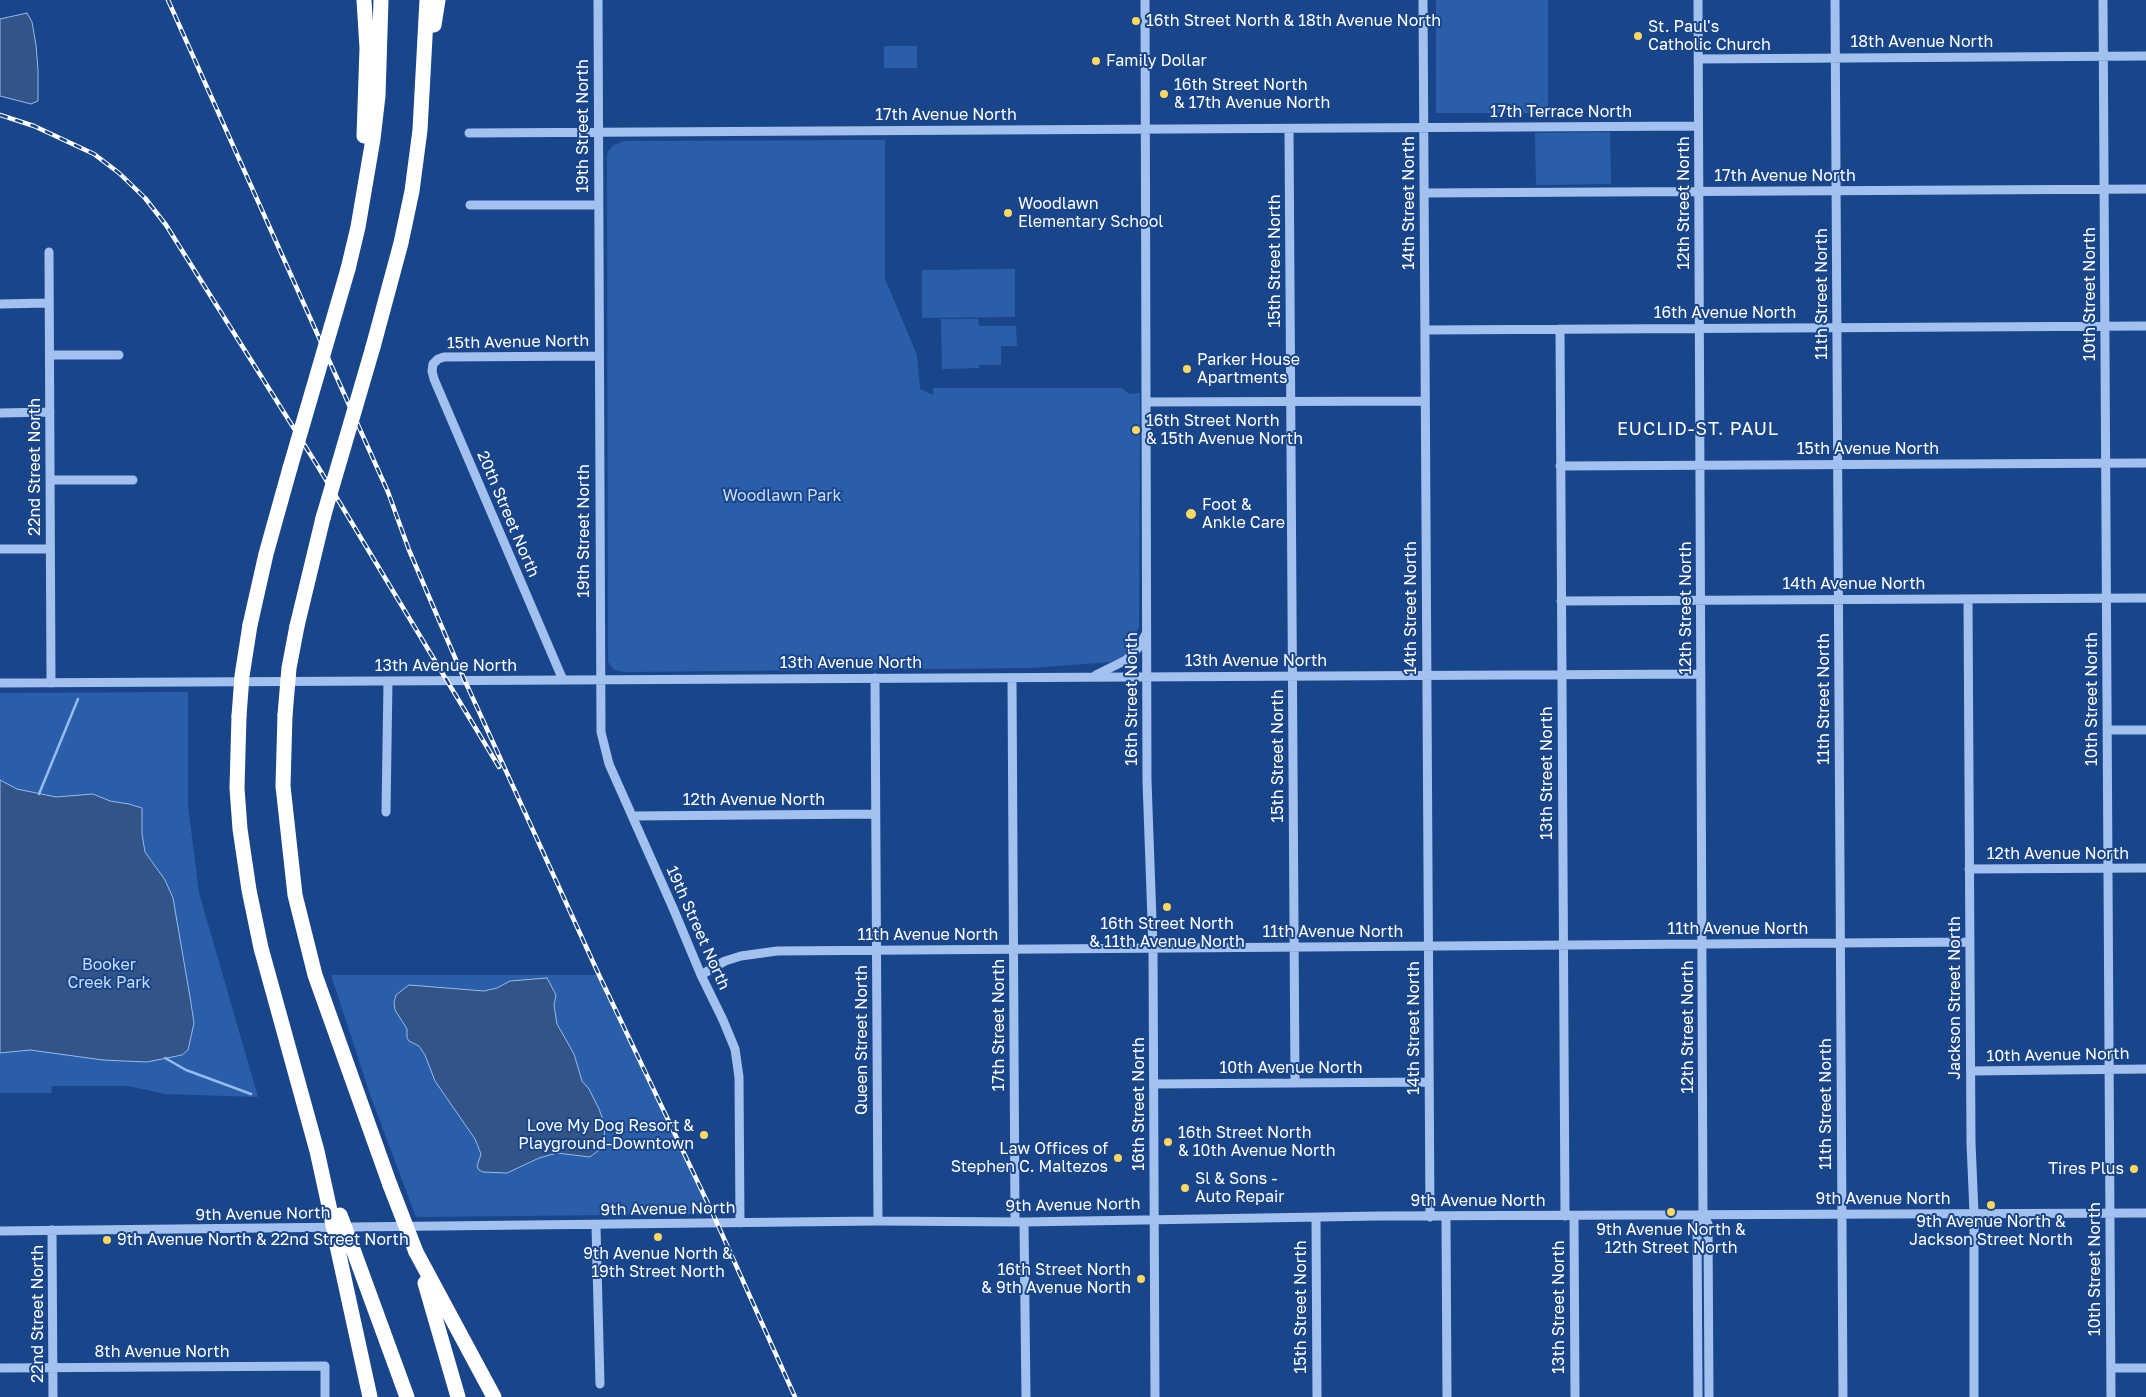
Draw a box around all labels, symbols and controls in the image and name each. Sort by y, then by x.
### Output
place label: 16th Street North & 18th Avenue North [1146,11,1441,31]
marker: 16th Street North & 18th Avenue North [1130,15,1142,27]
place label: St. Paul's Catholic Church [1648,17,1771,55]
marker: St. Paul's Catholic Church [1632,30,1644,42]
street label: 18th Avenue North [1851,32,1993,52]
place label: Family Dollar [1106,51,1207,71]
marker: Family Dollar [1090,55,1102,67]
street label: 19th Street North [573,59,593,193]
place label: 16th Street North & 17th Avenue North [1174,75,1330,113]
marker: 16th Street North & 17th Avenue North [1158,88,1170,100]
street label: 17th Terrace North [1490,102,1632,122]
street label: 17th Avenue North [875,105,1017,125]
street label: 14th Street North [1399,136,1419,270]
street label: 12th Street North [1674,136,1694,270]
street label: 17th Avenue North [1714,166,1856,186]
place label: Woodlawn Elementary School [1018,194,1163,232]
street label: 15th Street North [1265,194,1285,328]
marker: Woodlawn Elementary School [1002,207,1014,219]
street label: 10th Street North [2080,227,2100,361]
street label: 11th Street North [1812,228,1832,360]
street label: 16th Avenue North [1654,303,1796,323]
street label: 15th Avenue North [447,331,589,353]
place label: Parker House Apartments [1197,350,1300,388]
marker: Parker House Apartments [1181,363,1193,375]
street label: 22nd Street North [25,398,45,536]
place label: 16th Street North & 15th Avenue North [1146,411,1303,449]
district label: EUCLID-ST. PAUL [1615,418,1781,440]
marker: 16th Street North & 15th Avenue North [1130,424,1142,436]
street label: 15th Avenue North [1797,439,1939,459]
street label: 20th Street North [473,448,543,580]
street label: 19th Street North [574,464,594,598]
park label: Woodlawn Park [722,486,842,506]
place label: Foot & Ankle Care [1202,495,1285,533]
marker: Foot & Ankle Care [1184,507,1198,521]
street label: 14th Street North [1401,541,1421,675]
street label: 12th Street North [1676,541,1696,675]
street label: 14th Avenue North [1783,574,1925,594]
street label: 16th Street North [1122,632,1142,766]
street label: 10th Street North [2082,632,2102,766]
street label: 11th Street North [1814,633,1834,765]
street label: 13th Avenue North [1185,651,1327,671]
street label: 13th Avenue North [780,653,922,673]
street label: 13th Avenue North [375,656,517,676]
street label: 15th Street North [1268,689,1288,823]
street label: 13th Street North [1537,706,1557,840]
street label: 12th Avenue North [683,790,825,810]
street label: 12th Avenue North [1987,844,2129,864]
street label: 19th Street North [662,863,734,993]
marker: 16th Street North & 11th Avenue North [1161,901,1173,913]
place label: 16th Street North & 11th Avenue North [1089,914,1245,952]
street label: Jackson Street North [1945,916,1965,1080]
street label: 11th Avenue North [1668,919,1808,939]
street label: 11th Avenue North [1263,922,1403,942]
street label: 11th Avenue North [858,925,998,945]
park label: Booker Creek Park [67,955,151,993]
street label: 17th Street North [989,959,1009,1091]
street label: 12th Street North [1678,960,1698,1094]
street label: 14th Street North [1404,961,1424,1095]
street label: Queen Street North [852,965,872,1115]
street label: 16th Street North [1129,1037,1149,1171]
street label: 11th Street North [1816,1038,1836,1170]
street label: 10th Avenue North [1986,1044,2130,1066]
street label: 10th Avenue North [1220,1058,1362,1078]
place label: Love My Dog Resort & Playground-Downtown [518,1116,694,1154]
place label: 16th Street North & 10th Avenue North [1178,1123,1336,1161]
marker: Love My Dog Resort & Playground-Downtown [698,1129,710,1141]
marker: 16th Street North & 10th Avenue North [1162,1136,1174,1148]
place label: Law Offices of Stephen C. Maltezos [951,1139,1108,1177]
marker: Law Offices of Stephen C. Maltezos [1112,1152,1124,1164]
place label: Tires Plus [2048,1159,2124,1179]
marker: Tires Plus [2128,1163,2140,1175]
place label: Sl & Sons - Auto Repair [1195,1169,1284,1207]
marker: Sl & Sons - Auto Repair [1179,1182,1191,1194]
street label: 9th Avenue North [1816,1189,1950,1209]
street label: 9th Avenue North [1411,1191,1545,1211]
street label: 9th Avenue North [1005,1194,1141,1216]
street label: 9th Avenue North [600,1198,736,1220]
marker: 9th Avenue North & Jackson Street North [1985,1199,1997,1211]
street label: 10th Street North [2085,1202,2105,1336]
street label: 9th Avenue North [195,1203,331,1225]
marker: 9th Avenue North & 12th Street North [1665,1206,1677,1218]
place label: 9th Avenue North & Jackson Street North [1909,1212,2073,1250]
place label: 9th Avenue North & 12th Street North [1596,1220,1746,1258]
place label: 9th Avenue North & 22nd Street North [117,1230,409,1250]
marker: 9th Avenue North & 19th Street North [652,1231,664,1243]
marker: 9th Avenue North & 22nd Street North [101,1234,113,1246]
street label: 15th Street North [1291,1240,1311,1374]
street label: 13th Street North [1549,1240,1569,1374]
place label: 9th Avenue North & 19th Street North [583,1244,733,1282]
street label: 22nd Street North [28,1245,48,1383]
place label: 16th Street North & 9th Avenue North [981,1260,1131,1298]
marker: 16th Street North & 9th Avenue North [1135,1273,1147,1285]
street label: 8th Avenue North [94,1342,230,1362]

